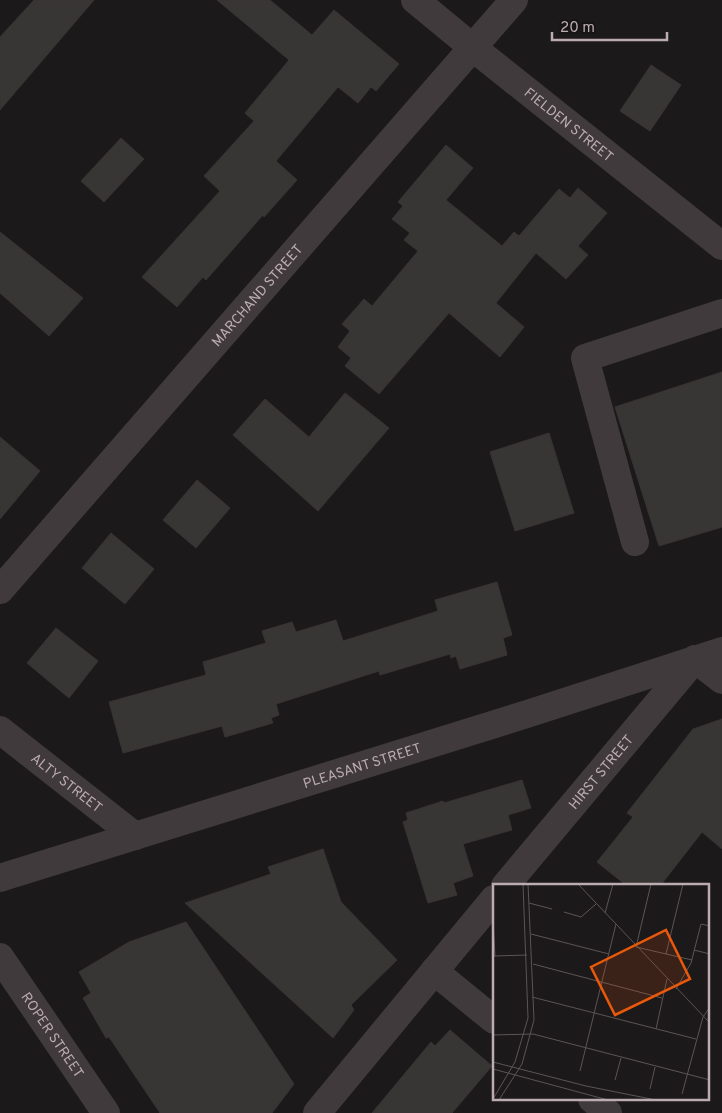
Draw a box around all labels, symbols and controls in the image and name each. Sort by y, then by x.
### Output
scale bar [552,10,667,42]
text: 20 m [560,19,595,38]
street label: FIELDEN STREET [520,85,616,166]
street label: MARCHAND STREET [209,241,307,351]
street label: HIRST STREET [566,732,638,813]
street label: PLEASANT STREET [301,740,423,793]
street label: ALTY STREET [27,750,105,817]
inset map [493,884,710,1100]
street label: ROPER STREET [17,990,87,1082]

